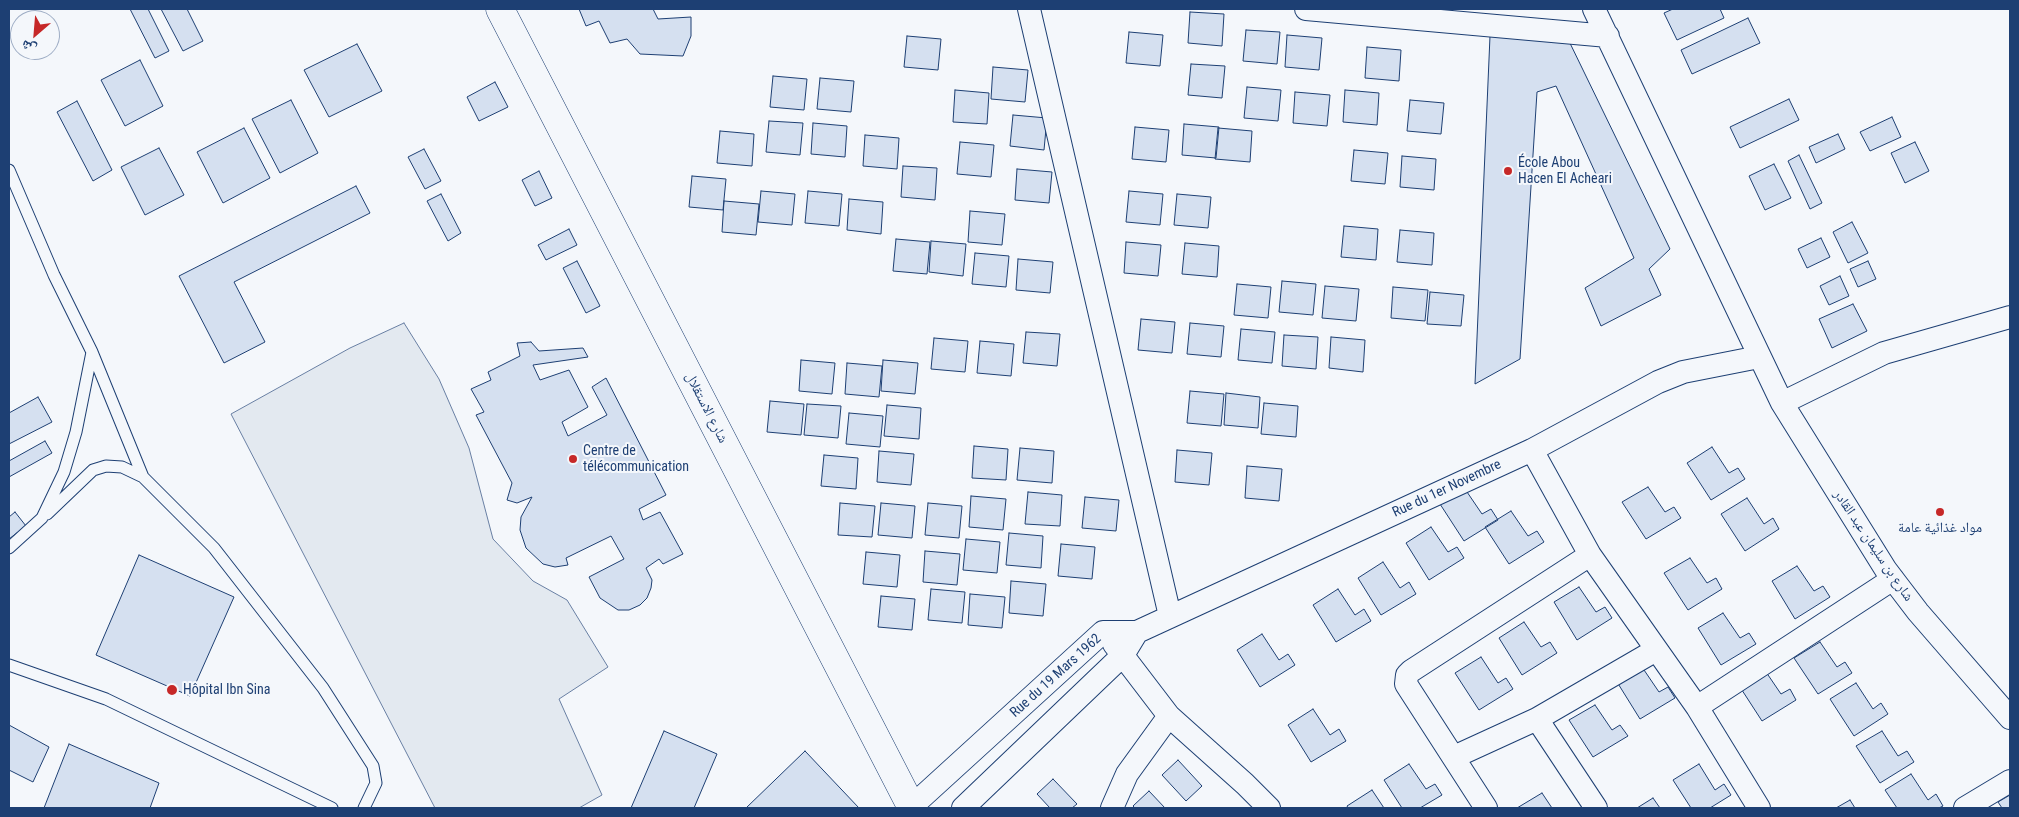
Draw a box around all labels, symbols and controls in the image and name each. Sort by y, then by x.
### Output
north arrow [10,10,60,60]
text: ش [18,37,39,58]
place label: École Abou Hacen El Acheari [1518,155,1612,188]
marker: École Abou Hacen El Acheari [1502,165,1514,177]
street label: شارع الاستقلال [681,370,731,446]
place label: Centre de télécommunication [583,443,689,476]
marker: Centre de télécommunication [567,453,579,465]
street label: Rue du 1er Novembre [1390,456,1504,522]
street label: شارع بن سليمان عبد القادر [1829,487,1917,605]
marker: مواد غذائية عامة [1934,506,1946,518]
place label: مواد غذائية عامة [1898,520,1982,536]
street label: Rue du 19 Mars 1962 [1007,631,1105,721]
place label: Hôpital Ibn Sina [183,682,270,698]
marker: Hôpital Ibn Sina [165,683,179,697]

